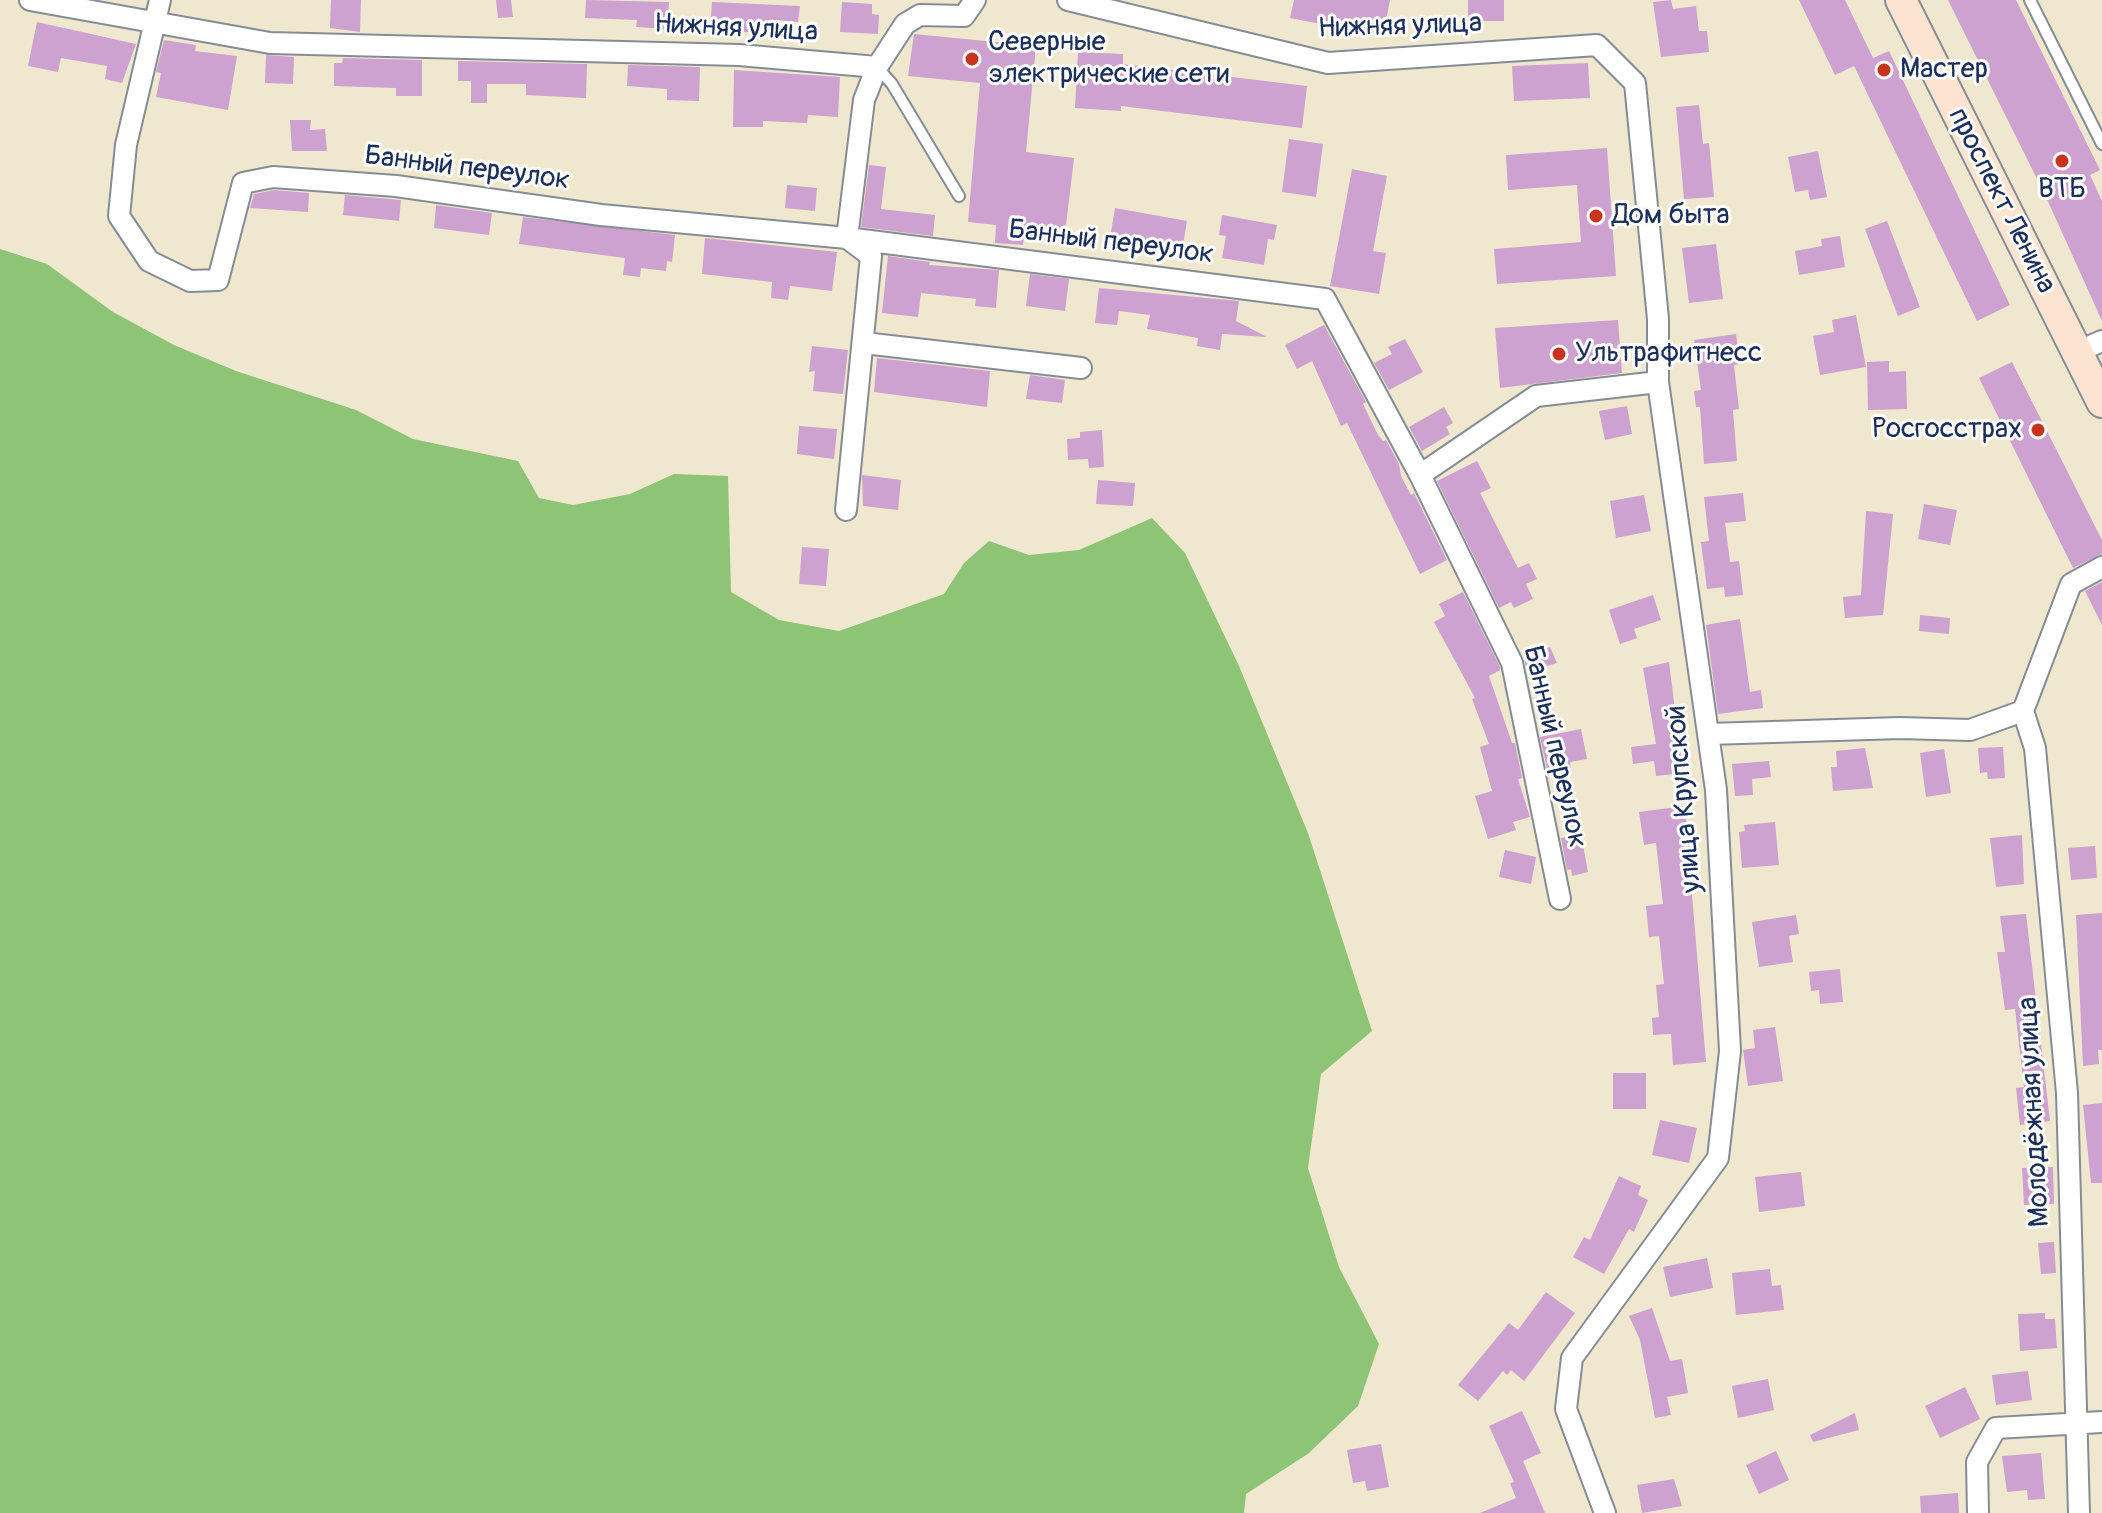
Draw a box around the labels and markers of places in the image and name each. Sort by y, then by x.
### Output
place label: Северные электрические сети [988,26,1229,92]
marker: Северные электрические сети [963,50,981,68]
place label: Мастер [1900,53,1988,87]
marker: Мастер [1875,61,1893,79]
marker: ВТБ [2053,152,2071,170]
place label: ВТБ [2038,173,2086,207]
place label: Дом быта [1612,199,1729,233]
marker: Дом быта [1587,207,1605,225]
place label: Ультрафитнесс [1575,337,1762,371]
marker: Ультрафитнесс [1550,345,1568,363]
place label: Росгосстрах [1872,413,2022,447]
marker: Росгосстрах [2029,421,2047,439]

